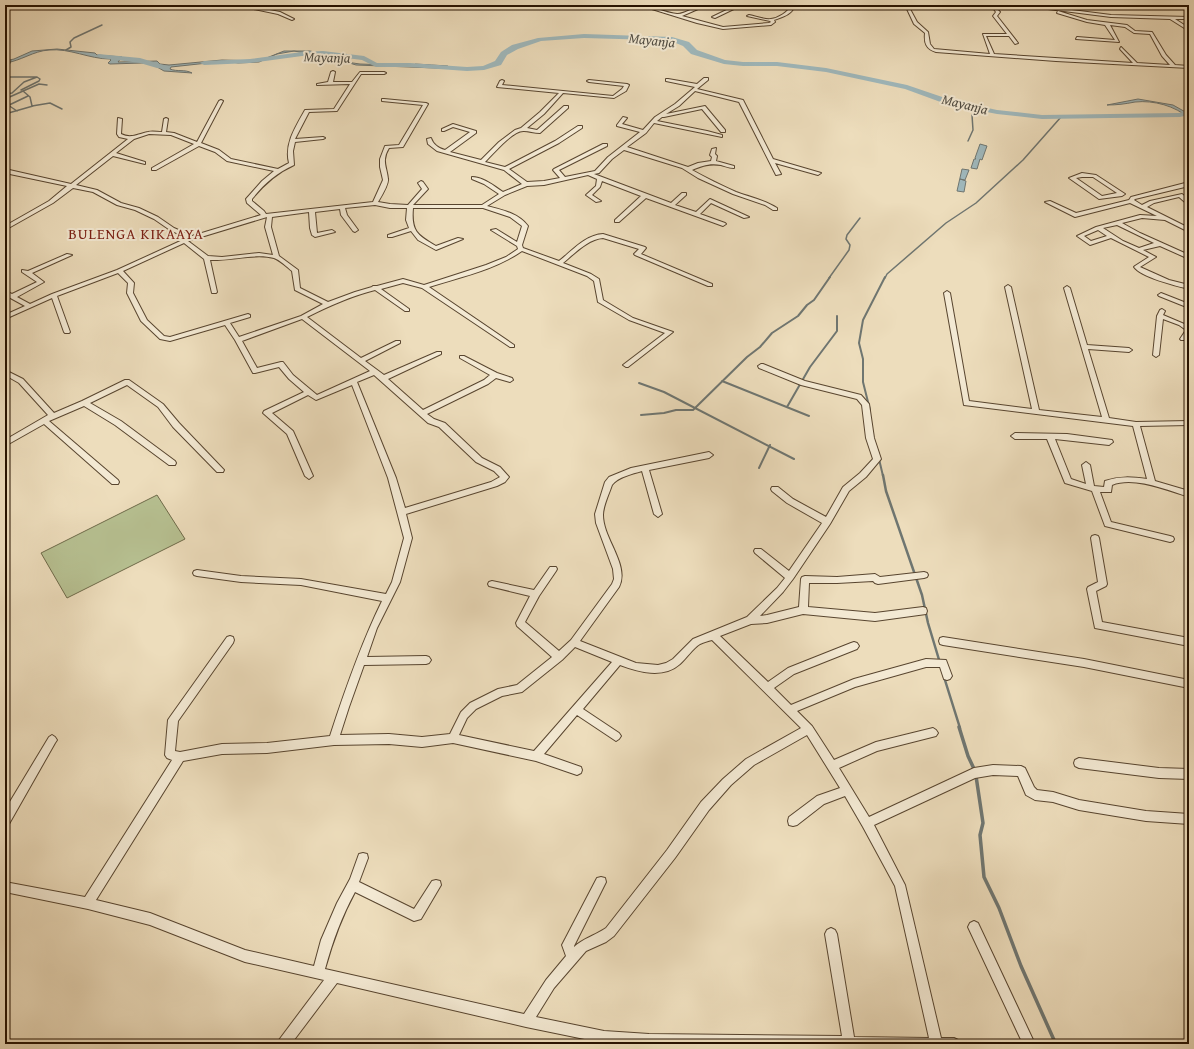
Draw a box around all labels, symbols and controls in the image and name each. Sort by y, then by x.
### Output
water label: Mayanja [628,28,677,52]
water label: Mayanja [303,46,351,68]
water label: Mayanja [940,89,991,120]
district label: BULENGA KIKAAYA [68,223,204,244]

